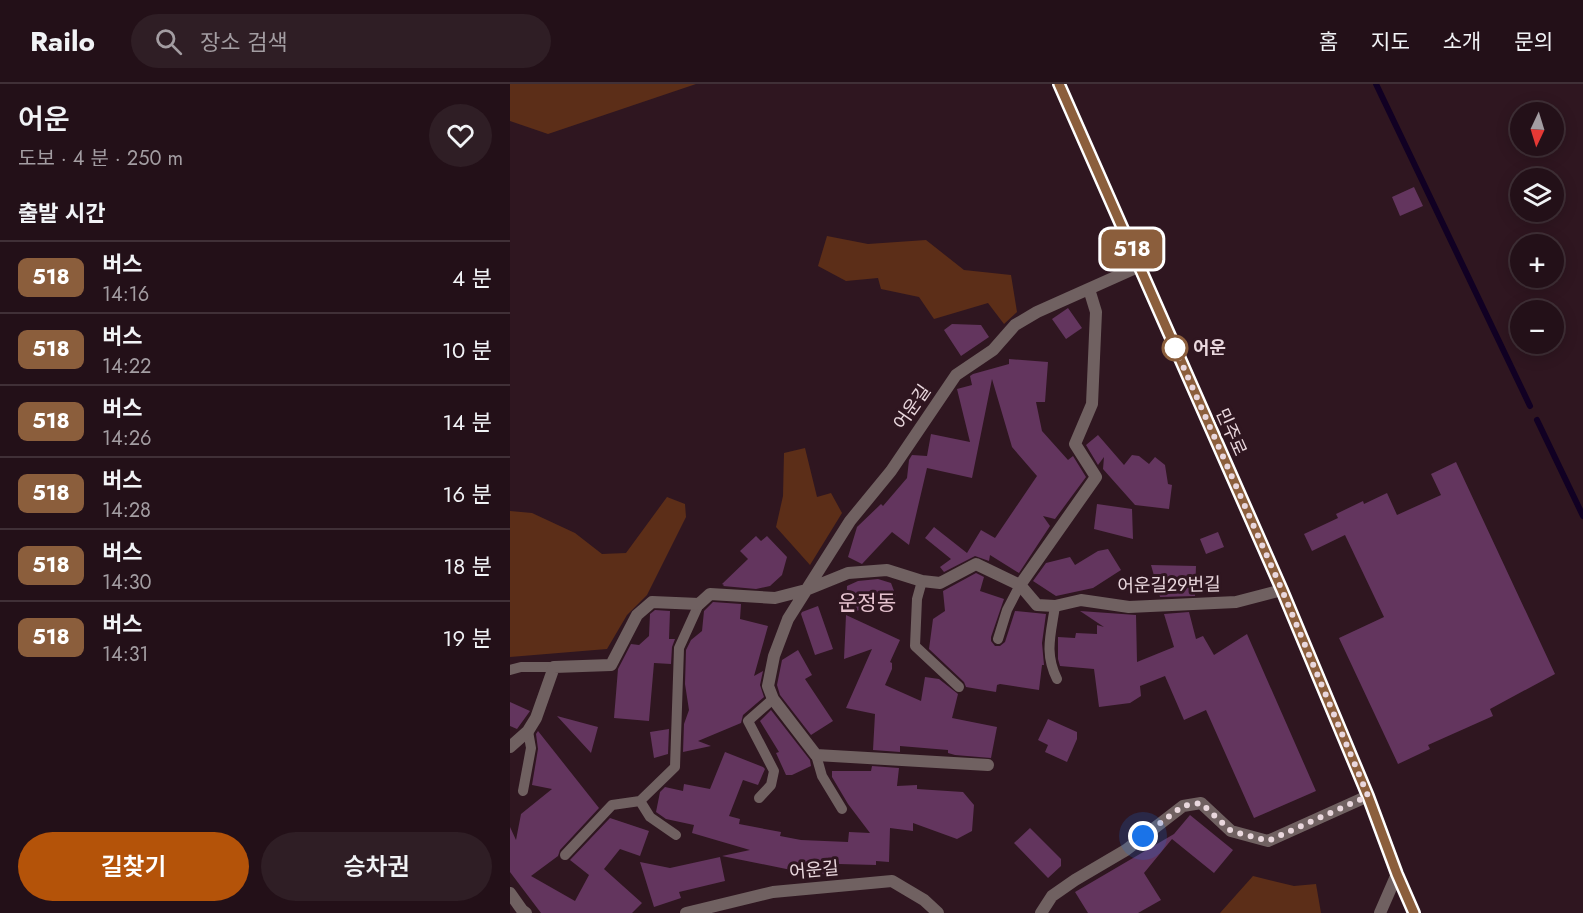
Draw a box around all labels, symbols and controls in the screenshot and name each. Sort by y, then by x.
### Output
search box [131,14,551,68]
text: Railo [30,21,95,62]
icon: search [152,25,185,58]
text: 장소 검색 [200,26,288,58]
text: 홈 [1319,27,1338,57]
text: 지도 [1371,27,1410,57]
text: 소개 [1443,27,1481,57]
text: 문의 [1514,27,1553,57]
text: 어운 [18,99,70,140]
north arrow [1510,102,1564,156]
map controls [1510,102,1564,354]
button: heart [429,104,492,167]
text: 도보 · 4 분 · 250 m [18,144,183,173]
button: layers [1510,168,1564,222]
text: 출발 시간 [18,197,106,229]
line badge: 518 [1098,230,1166,268]
text: 518 [1113,234,1151,264]
button: + [1510,234,1564,288]
text: 버스 [102,248,142,280]
text: 518 [32,262,70,292]
text: 4 분 [452,262,492,294]
text: 14:16 [102,280,149,309]
button: − [1510,300,1564,354]
text: 버스 [102,320,142,352]
text: 518 [32,334,70,364]
text: 10 분 [442,334,492,366]
marker: 어운 [1162,335,1188,361]
place label: 어운 [1193,335,1226,361]
text: 14:22 [102,352,151,381]
street label: 어운길 [887,379,937,435]
text: 버스 [102,392,142,424]
street label: 민주로 [1209,404,1253,460]
text: 518 [32,406,70,436]
text: 14 분 [442,406,492,438]
text: 14:26 [102,424,152,453]
text: 버스 [102,464,142,496]
text: 518 [32,478,70,508]
text: 16 분 [443,478,492,510]
text: 14:28 [102,496,151,525]
text: 버스 [102,536,142,568]
text: 518 [32,550,70,580]
text: 18 분 [443,550,492,582]
text: 14:30 [102,568,152,597]
street label: 어운길29번길 [1117,571,1221,599]
district label: 운정동 [838,588,896,618]
text: 버스 [102,608,142,640]
text: 518 [32,622,70,652]
text: 19 분 [443,622,492,654]
text: 14:31 [102,640,149,669]
your location [1128,821,1158,851]
button: 길찾기 [18,832,249,901]
button: 승차권 [261,832,492,901]
street label: 어운길 [788,855,840,885]

